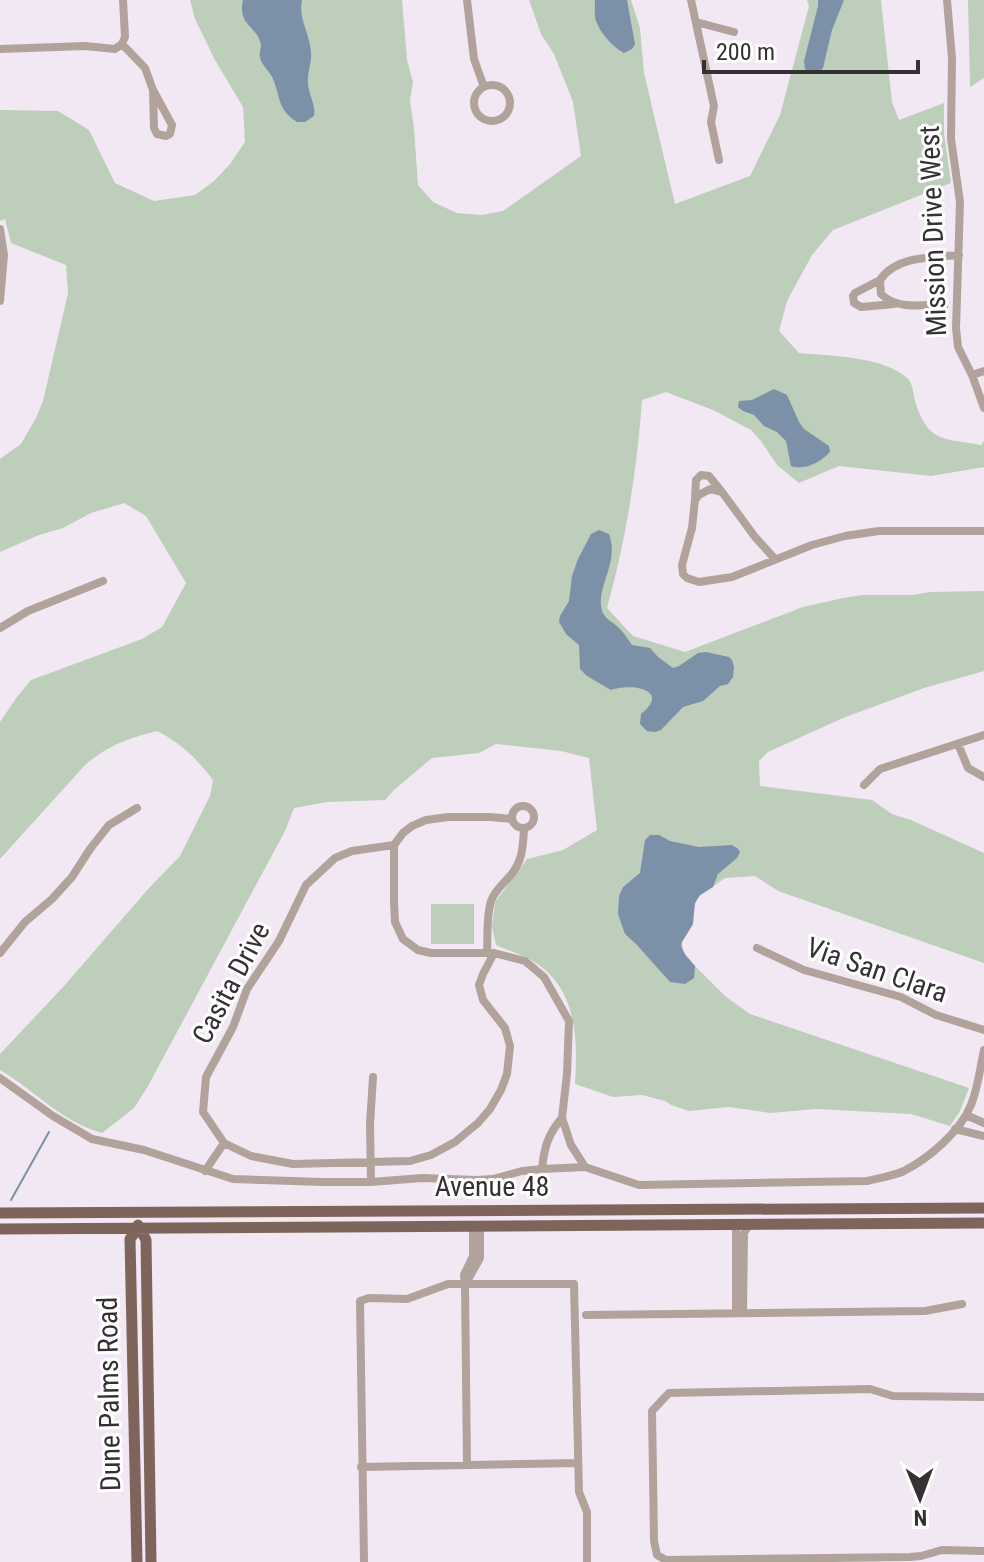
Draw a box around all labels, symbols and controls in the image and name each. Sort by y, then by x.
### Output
scale bar [704,24,918,74]
text: 200 m [716,38,775,66]
street label: Mission Drive West [913,125,953,337]
street label: Casita Drive [185,917,277,1049]
street label: Via San Clara [802,930,952,1010]
street label: Avenue 48 [435,1170,549,1203]
street label: Dune Palms Road [91,1297,127,1491]
north arrow [880,1458,960,1538]
text: N [913,1505,927,1530]

